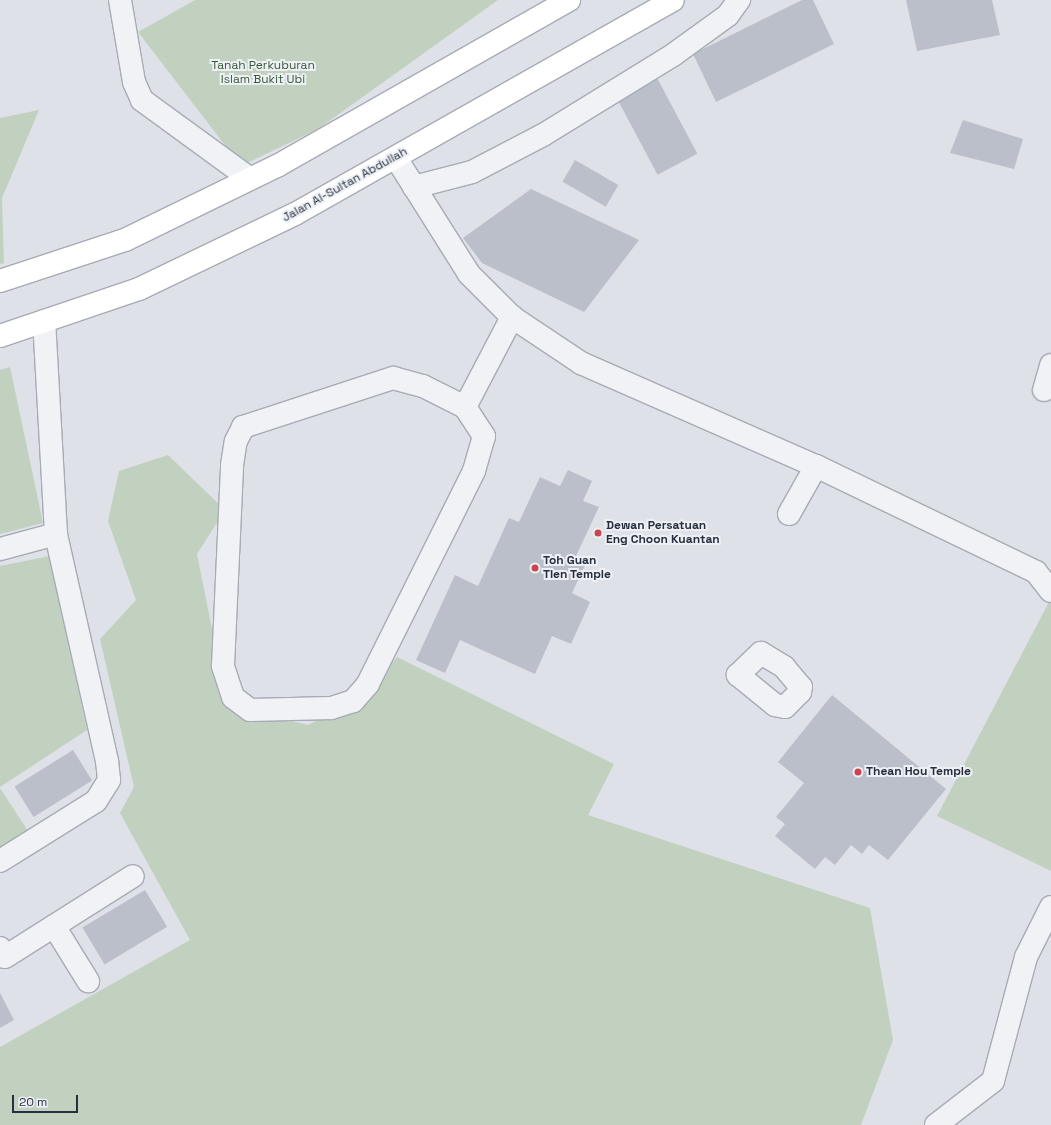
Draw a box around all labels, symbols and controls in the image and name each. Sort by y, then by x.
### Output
park label: Tanah Perkuburan Islam Bukit Ubi [211,59,315,87]
street label: Jalan Al-Sultan Abdullah [280,145,410,225]
place label: Dewan Persatuan Eng Choon Kuantan [606,519,720,547]
marker: Dewan Persatuan Eng Choon Kuantan [593,528,603,538]
place label: Toh Guan Tien Temple [543,554,611,582]
marker: Toh Guan Tien Temple [530,563,540,573]
place label: Thean Hou Temple [866,765,971,779]
marker: Thean Hou Temple [853,767,863,777]
scale bar [14,1087,80,1113]
text: 20 m [19,1094,47,1110]

